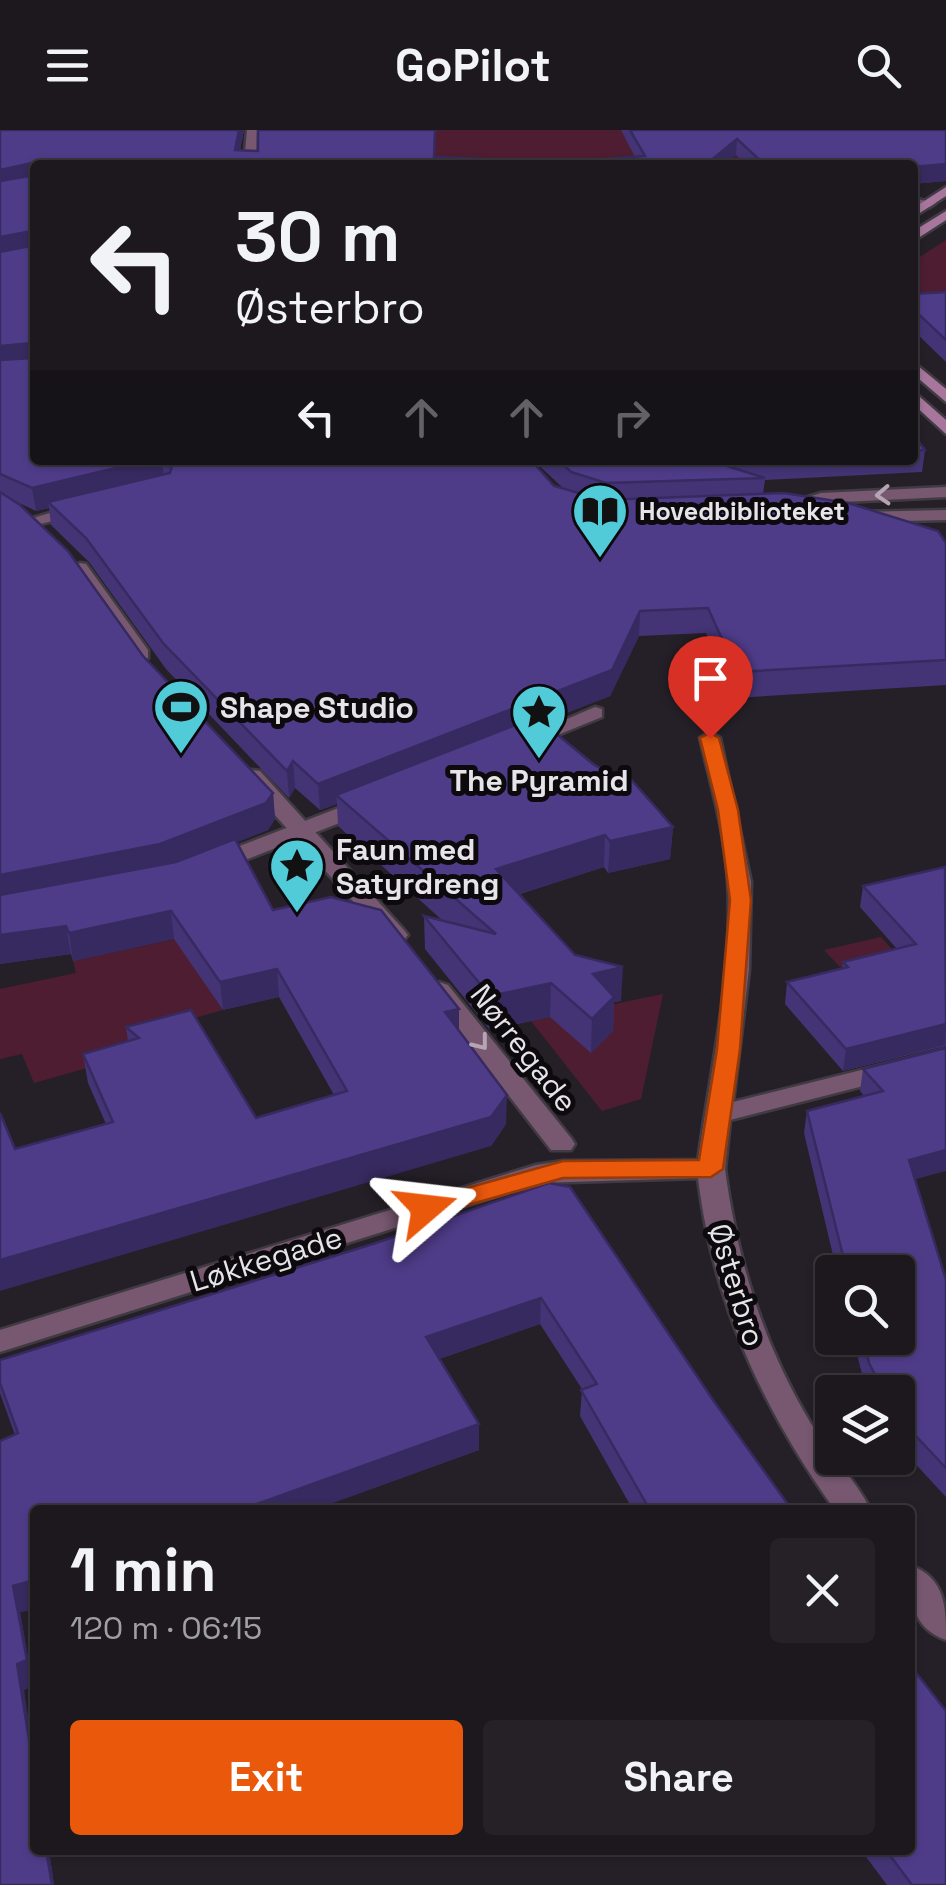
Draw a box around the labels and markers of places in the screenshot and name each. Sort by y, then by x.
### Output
library icon: Hovedbiblioteket [570,481,630,560]
place label: Hovedbiblioteket [639,495,845,527]
pin [668,636,753,739]
sports icon: Shape Studio [151,677,211,756]
place icon: The Pyramid [509,682,569,761]
place label: Shape Studio [220,688,414,727]
place label: The Pyramid [449,761,629,800]
place label: Faun med Satyrdreng [336,830,499,903]
place icon: Faun med Satyrdreng [267,836,327,915]

